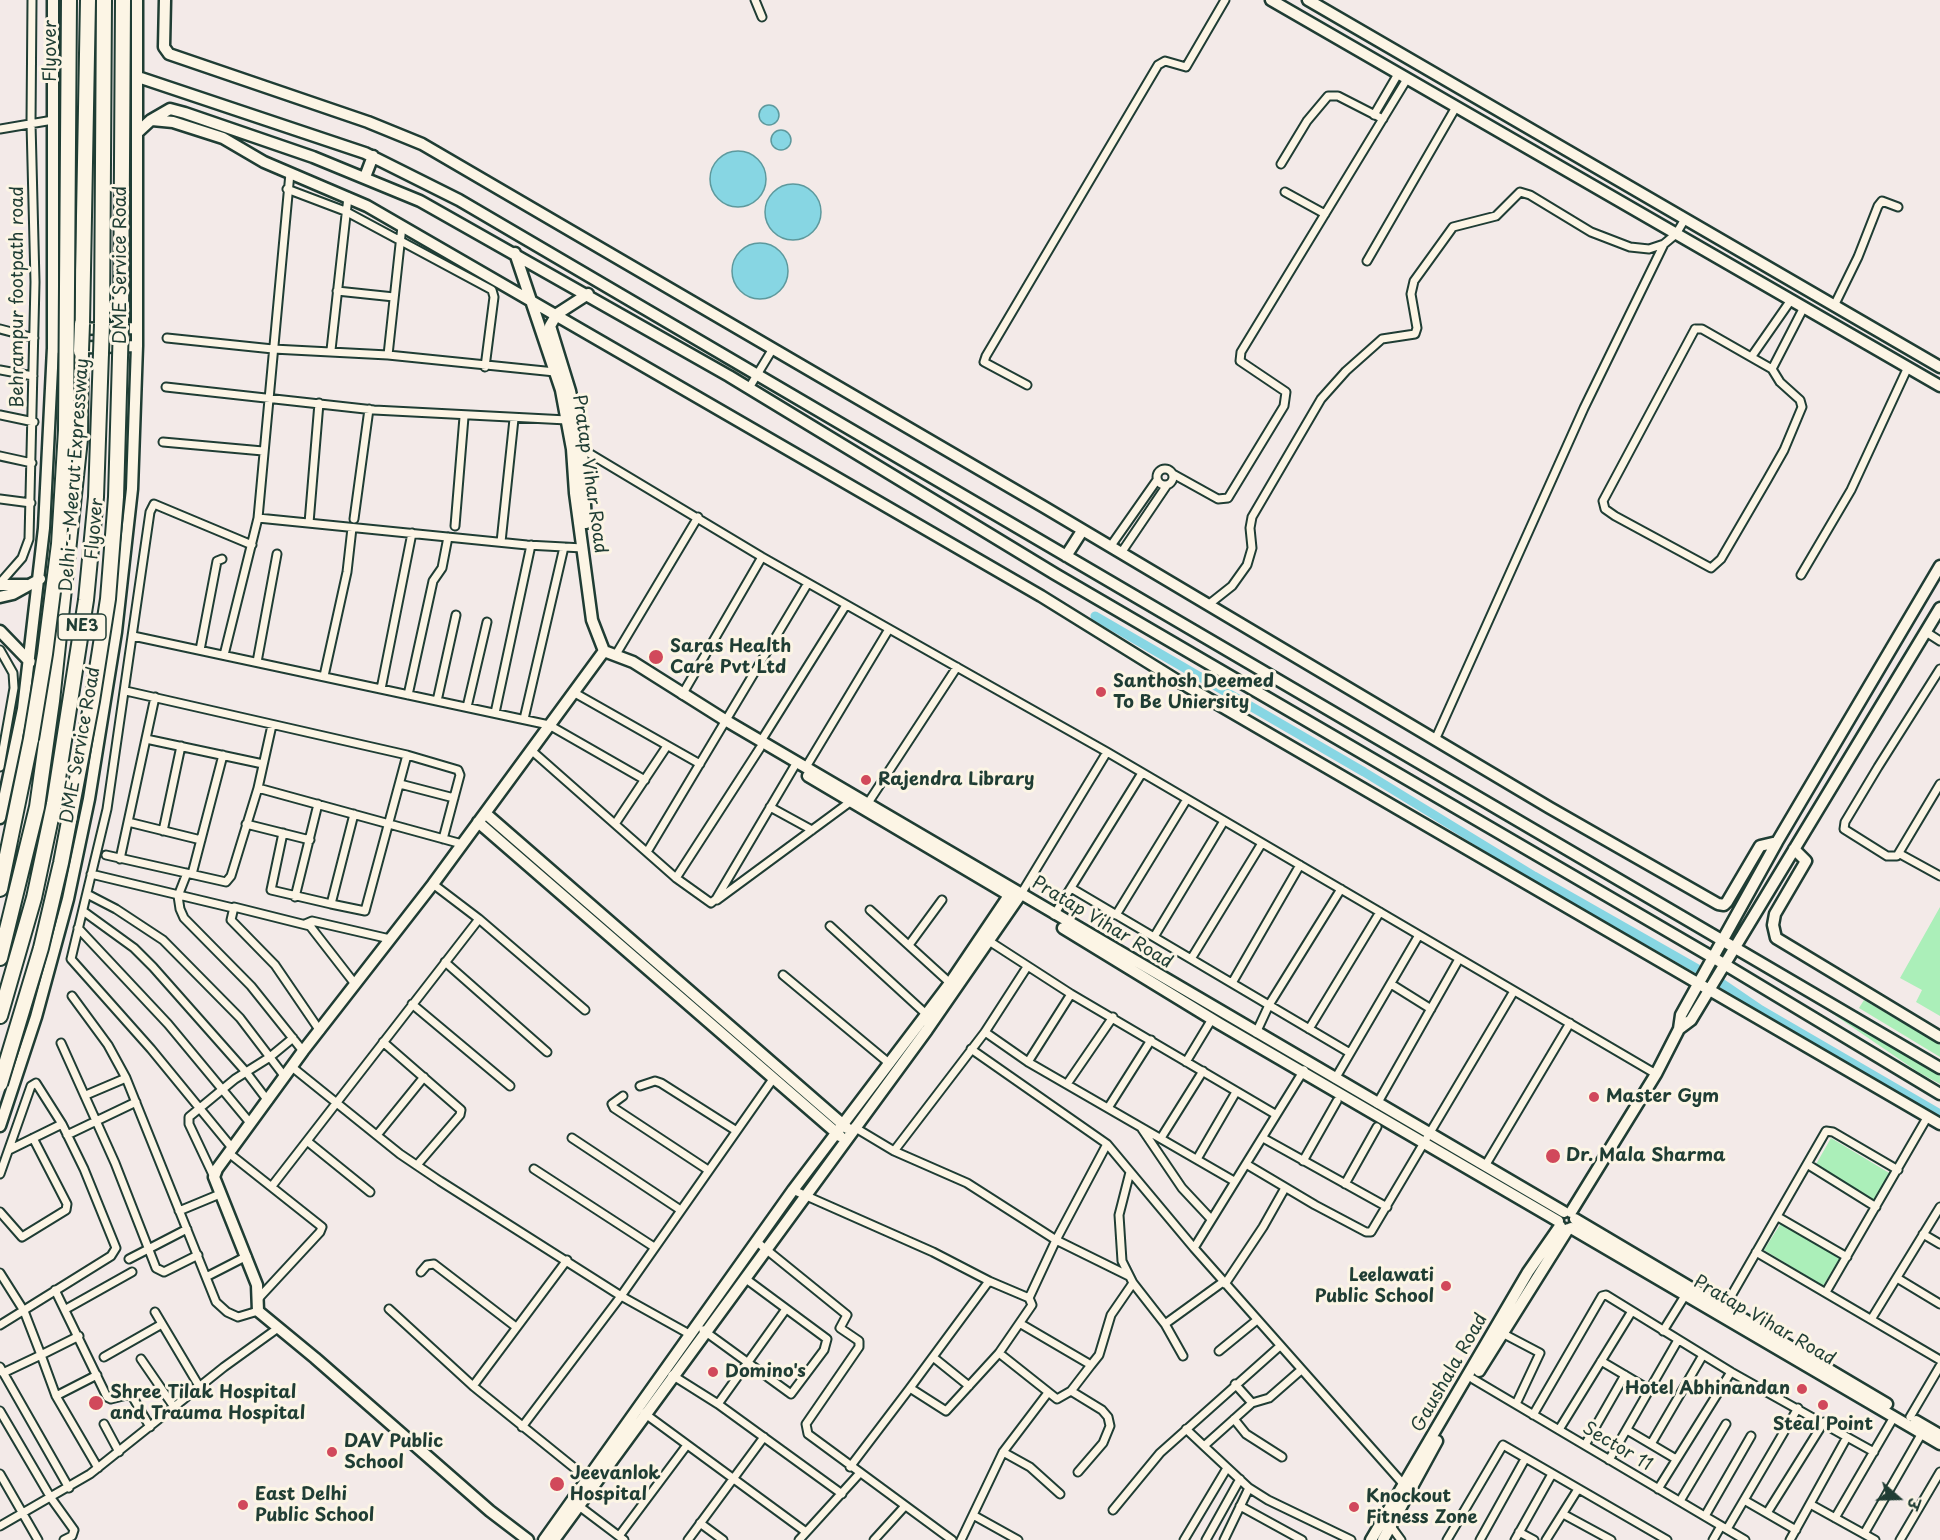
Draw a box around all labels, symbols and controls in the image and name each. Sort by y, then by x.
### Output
street label: Flyover [40,20,62,82]
street label: Behrampur footpath road [7,186,29,408]
street label: DME Service Road [110,186,132,344]
street label: Delhi - Meerut Expressway [56,358,94,592]
street label: Pratap Vihar Road [567,393,611,555]
street label: Flyover [82,497,108,561]
road number: NE3 [58,614,106,640]
place label: Saras Health Care Pvt Ltd [670,636,791,678]
marker: Saras Health Care Pvt Ltd [647,648,665,666]
street label: DME Service Road [57,665,105,825]
place label: Santhosh Deemed To Be Uniersity [1113,671,1274,714]
marker: Santhosh Deemed To Be Uniersity [1094,685,1108,699]
place label: Rajendra Library [878,769,1034,791]
marker: Rajendra Library [859,773,873,787]
street label: Pratap Vihar Road [1028,872,1176,974]
place label: Master Gym [1606,1086,1719,1108]
marker: Master Gym [1587,1090,1601,1104]
place label: Dr. Mala Sharma [1566,1145,1726,1167]
marker: Dr. Mala Sharma [1544,1147,1562,1165]
place label: Leelawati Public School [1315,1265,1434,1308]
street label: Pratap Vihar Road [1689,1271,1839,1371]
marker: Leelawati Public School [1439,1279,1453,1293]
street label: Gaushala Road [1407,1310,1493,1436]
place label: Domino's [725,1361,806,1383]
marker: Domino's [706,1365,720,1379]
place label: Hotel Abhinandan [1625,1378,1790,1400]
place label: Shree Tilak Hospital and Trauma Hospital [110,1382,305,1424]
marker: Hotel Abhinandan [1795,1382,1809,1396]
marker: Shree Tilak Hospital and Trauma Hospital [87,1394,105,1412]
marker: Steal Point [1816,1398,1830,1412]
place label: Steal Point [1773,1414,1873,1436]
street label: Sector 11 [1578,1418,1656,1476]
place label: DAV Public School [344,1431,443,1474]
marker: DAV Public School [325,1445,339,1459]
place label: Jeevanlok Hospital [570,1463,661,1506]
north arrow [1868,1468,1928,1528]
marker: Jeevanlok Hospital [548,1475,566,1493]
place label: East Delhi Public School [255,1484,374,1526]
place label: Knockout Fitness Zone [1366,1486,1478,1528]
text: उ [1902,1495,1928,1513]
marker: East Delhi Public School [236,1498,250,1512]
marker: Knockout Fitness Zone [1347,1500,1361,1514]

